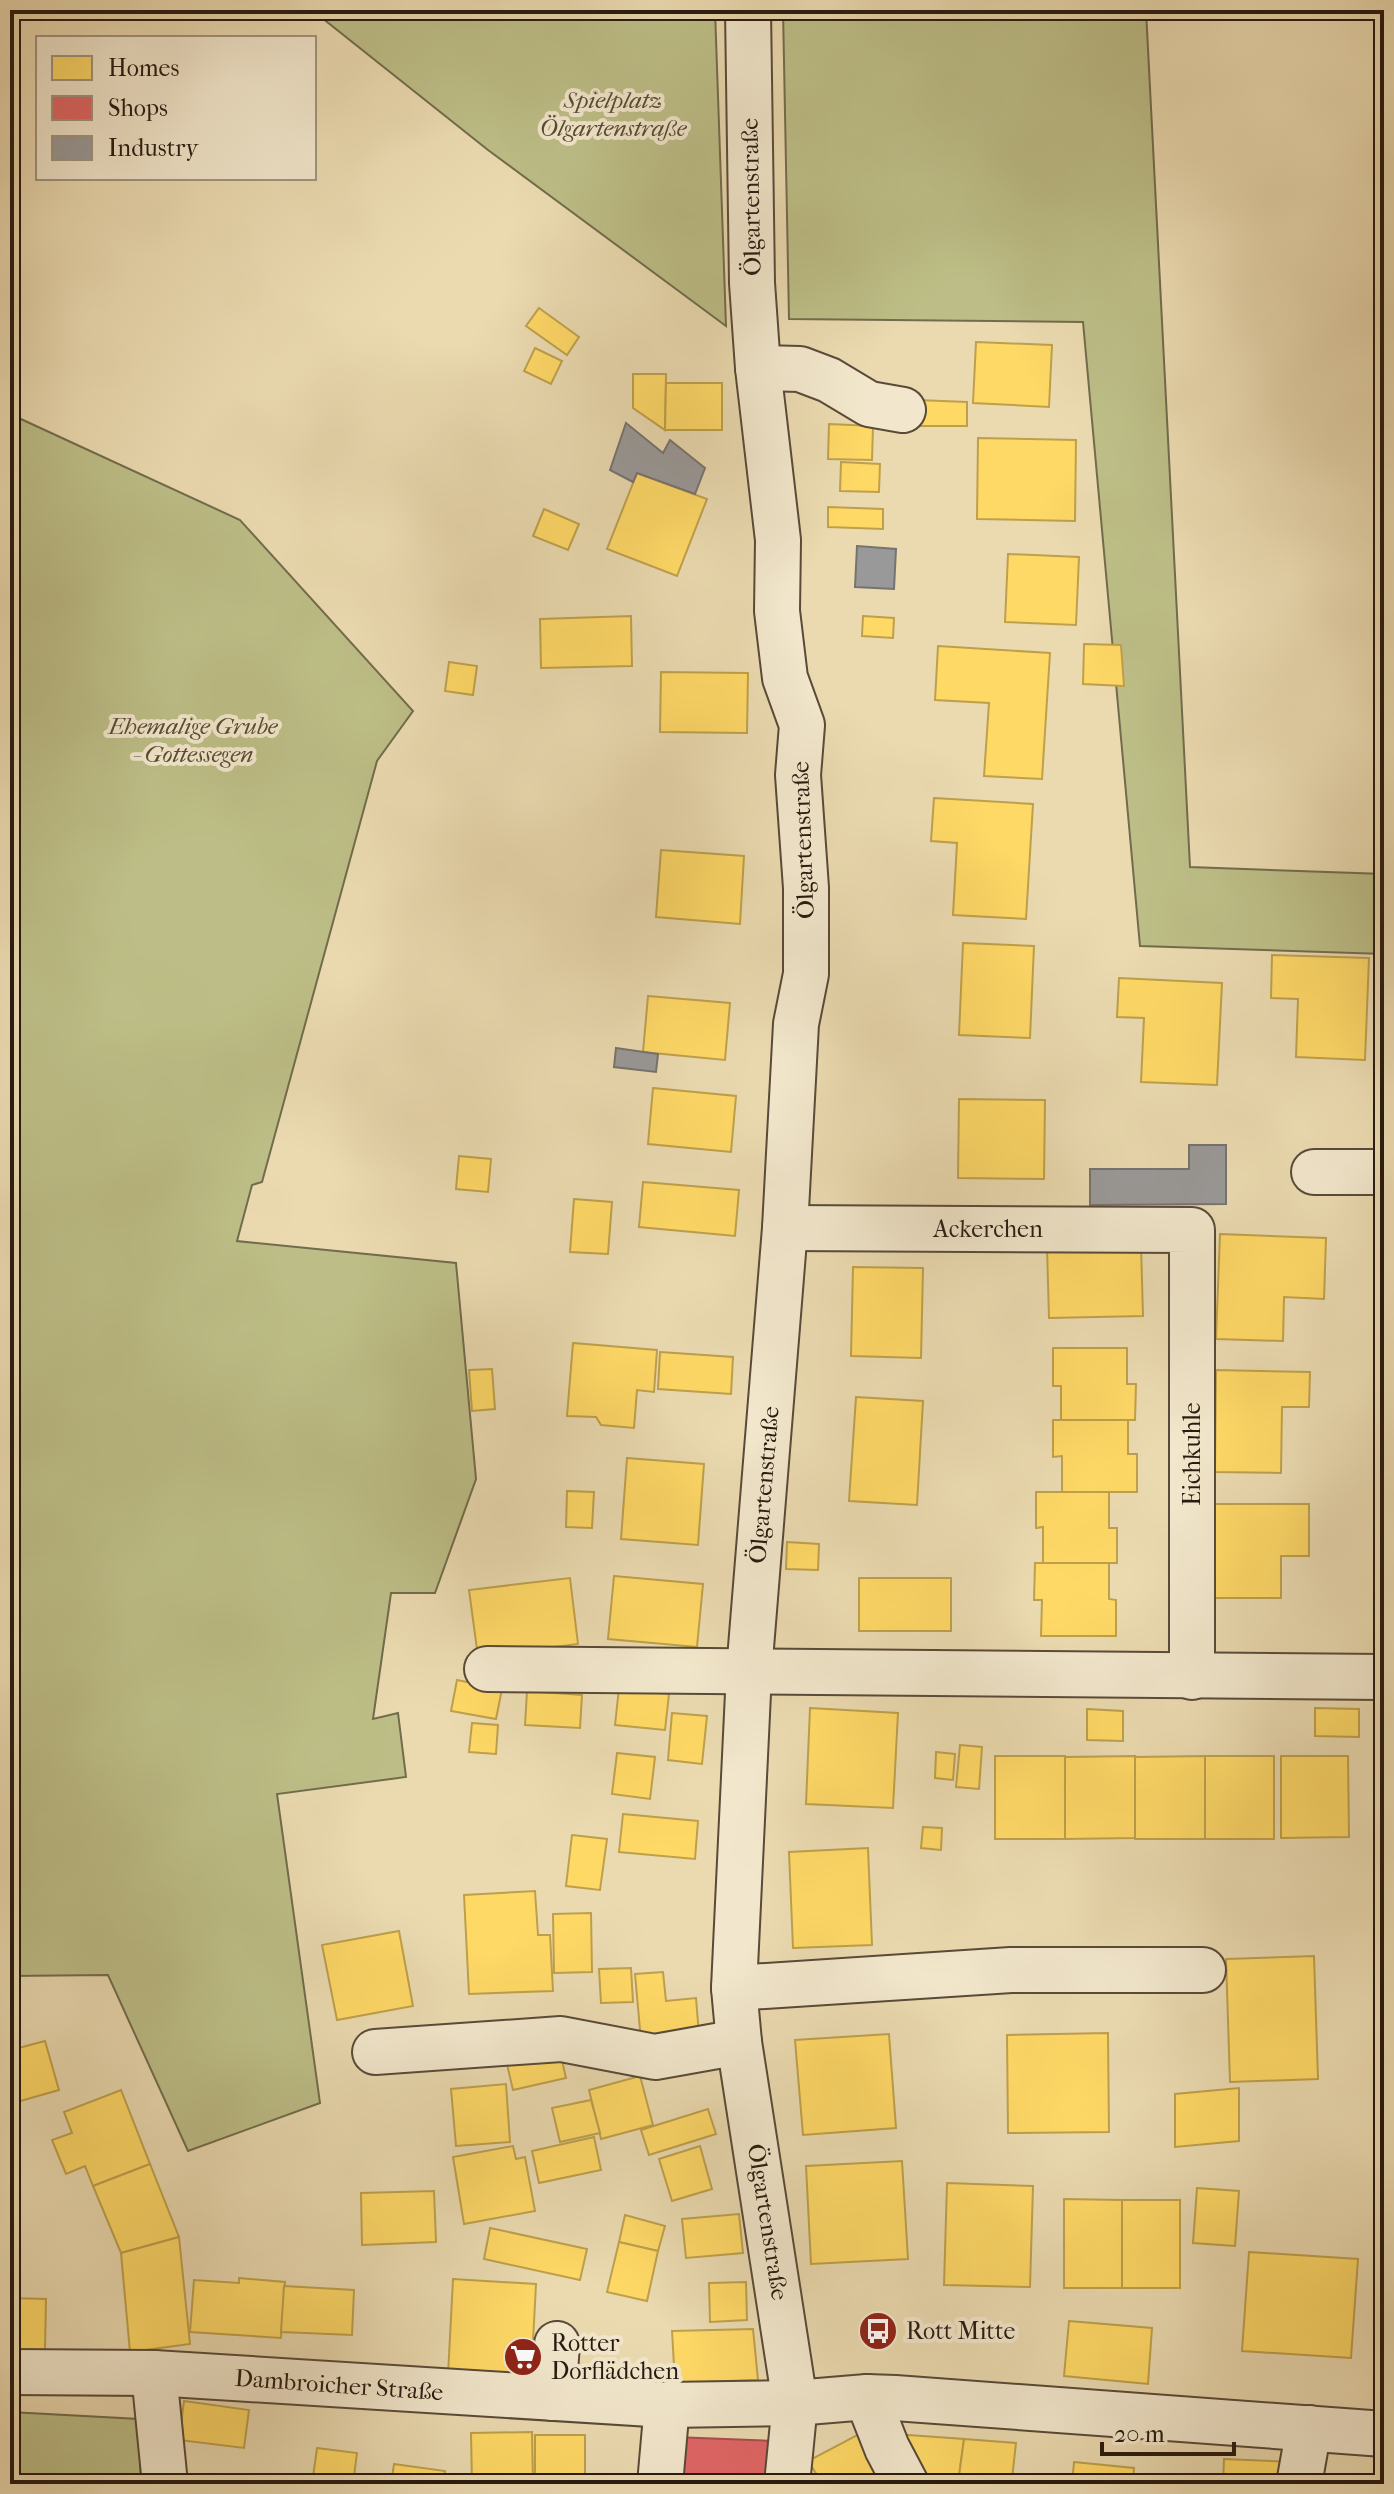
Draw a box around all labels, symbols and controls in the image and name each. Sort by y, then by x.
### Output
legend [36,36,316,180]
text: Homes [108,54,179,82]
park label: Spielplatz Ölgartenstraße [540,86,688,142]
text: Shops [108,94,168,122]
street label: Ölgartenstraße [735,118,766,276]
text: Industry [108,134,199,162]
park label: Ehemalige Grube - Gottessegen [106,712,279,768]
street label: Ölgartenstraße [785,760,820,919]
street label: Ackerchen [932,1215,1043,1243]
street label: Eichkuhle [1178,1402,1206,1506]
street label: Ölgartenstraße [742,1405,785,1565]
street label: Ölgartenstraße [742,2142,795,2302]
bus stop icon: Rott Mitte [857,2310,899,2352]
place label: Rott Mitte [906,2317,1015,2345]
place label: Rotter Dorflädchen [551,2329,679,2385]
supermarket icon: Rotter Dorflädchen [502,2336,544,2378]
street label: Dambroicher Straße [234,2364,444,2406]
scale bar [1102,2406,1234,2456]
text: 20 m [1114,2420,1165,2448]

